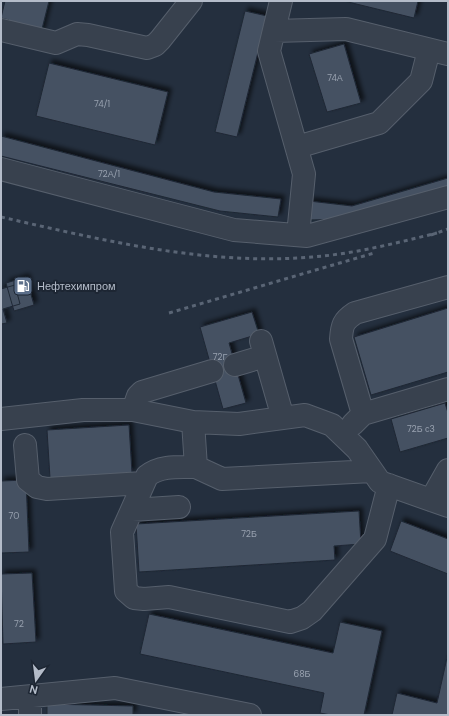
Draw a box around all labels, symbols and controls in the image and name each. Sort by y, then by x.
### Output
house number: 74А [327,72,343,84]
house number: 74/1 [94,98,110,110]
house number: 72А/1 [98,168,120,180]
fuel station icon: Нефтехимпром [12,275,34,297]
place label: Нефтехимпром [37,279,116,293]
house number: 72Г [213,351,227,363]
house number: 72Б с3 [407,423,435,435]
house number: 70 [9,510,19,522]
house number: 72Б [241,528,257,540]
house number: 72 [14,618,24,630]
north arrow [16,660,56,700]
house number: 68Б [293,668,311,680]
text: N [28,682,39,697]

